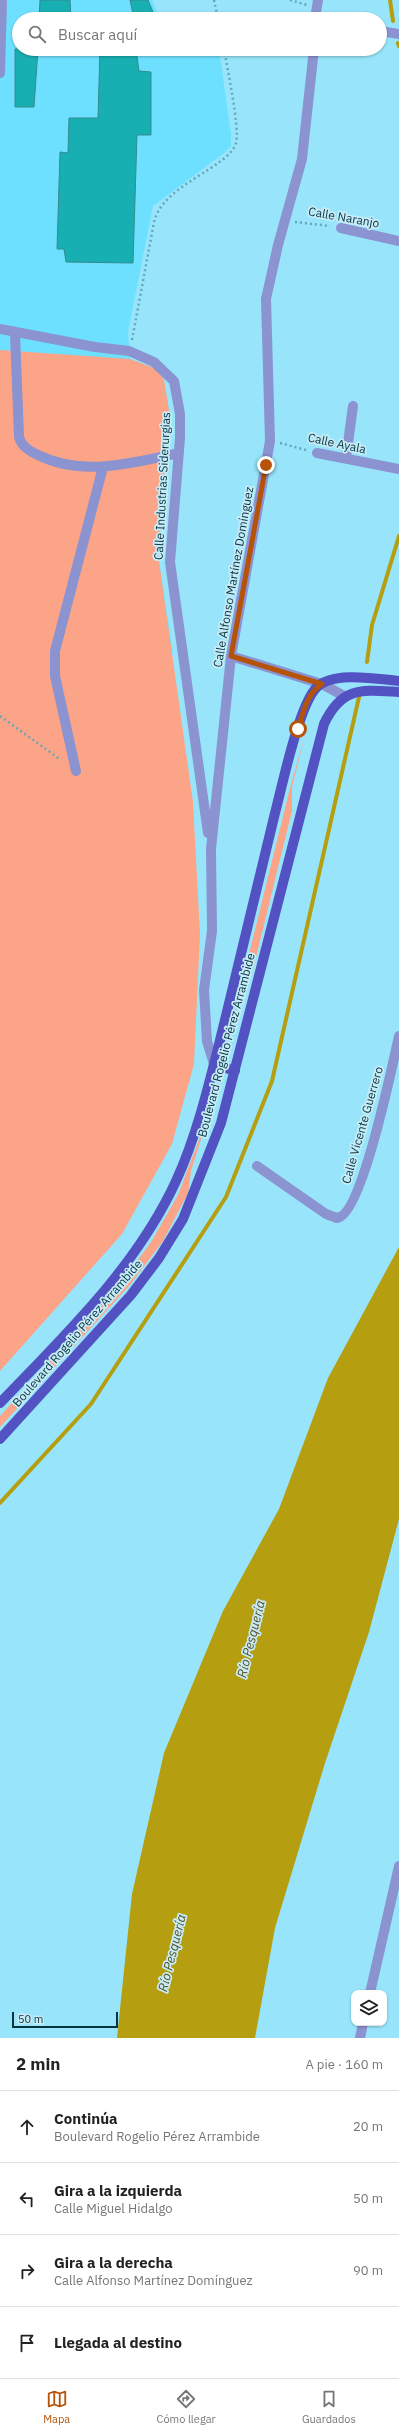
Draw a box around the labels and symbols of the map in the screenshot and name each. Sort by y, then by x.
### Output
street label: Calle Naranjo [307,203,381,231]
street label: Calle Industrias Siderurgias [151,412,173,560]
street label: Calle Ayala [307,430,368,457]
route end [257,456,275,474]
street label: Calle Alfonso Martínez Domínguez [210,485,256,669]
route start [289,720,307,738]
street label: Boulevard Rogelio Pérez Arrambide [194,951,258,1139]
street label: Calle Vicente Guerrero [338,1064,386,1185]
street label: Boulevard Rogelio Pérez Arrambide [9,1256,145,1410]
water label: Río Pesquería [233,1599,269,1679]
water label: Río Pesquería [154,1913,190,1993]
scale bar [12,2010,118,2029]

